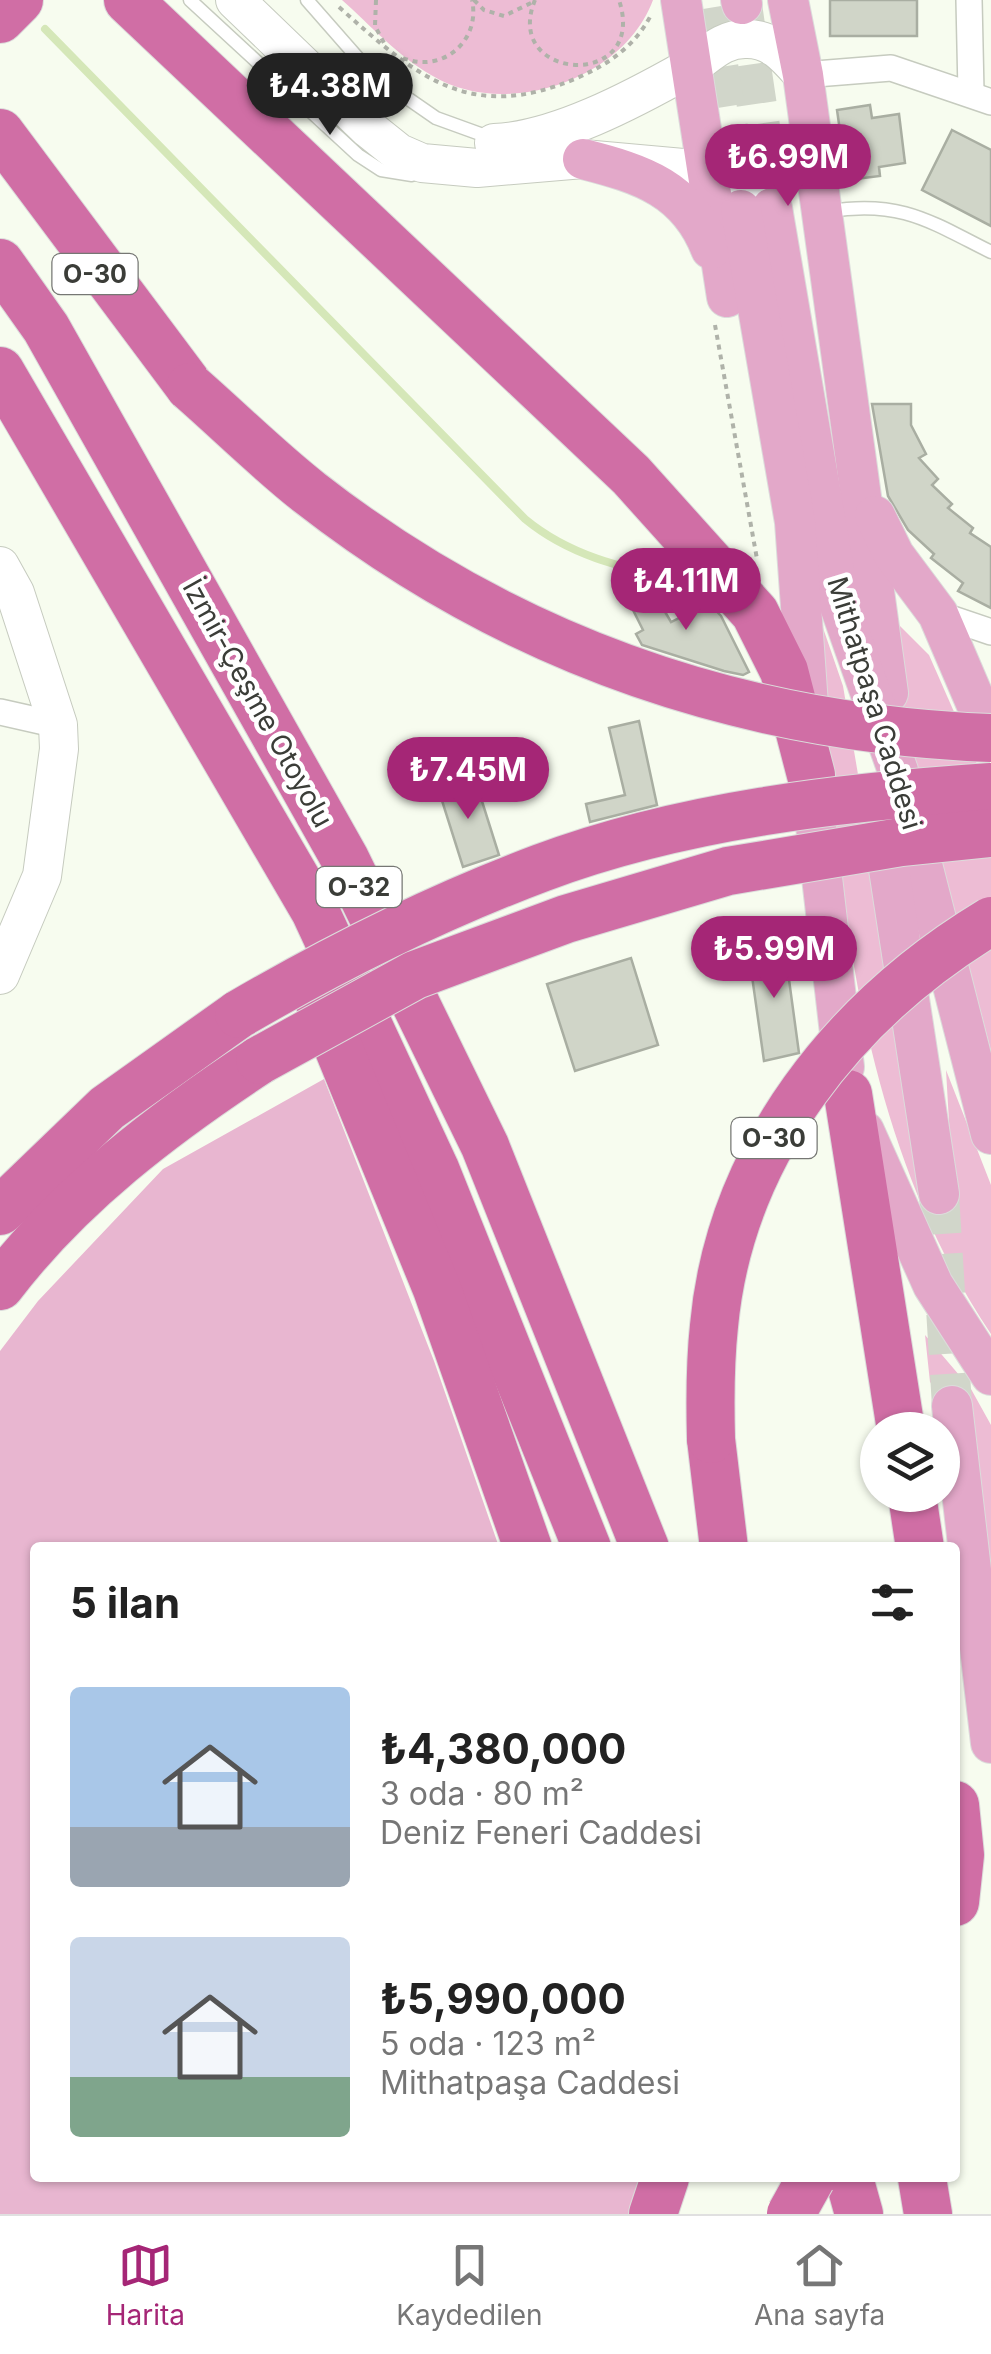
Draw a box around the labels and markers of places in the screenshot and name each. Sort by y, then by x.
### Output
pin: ₺4.38M [249,53,411,138]
pin: ₺6.99M [707,124,869,209]
pin: ₺4.11M [605,548,767,633]
pin: ₺7.45M [387,737,549,822]
pin: ₺5.99M [693,916,855,1001]

